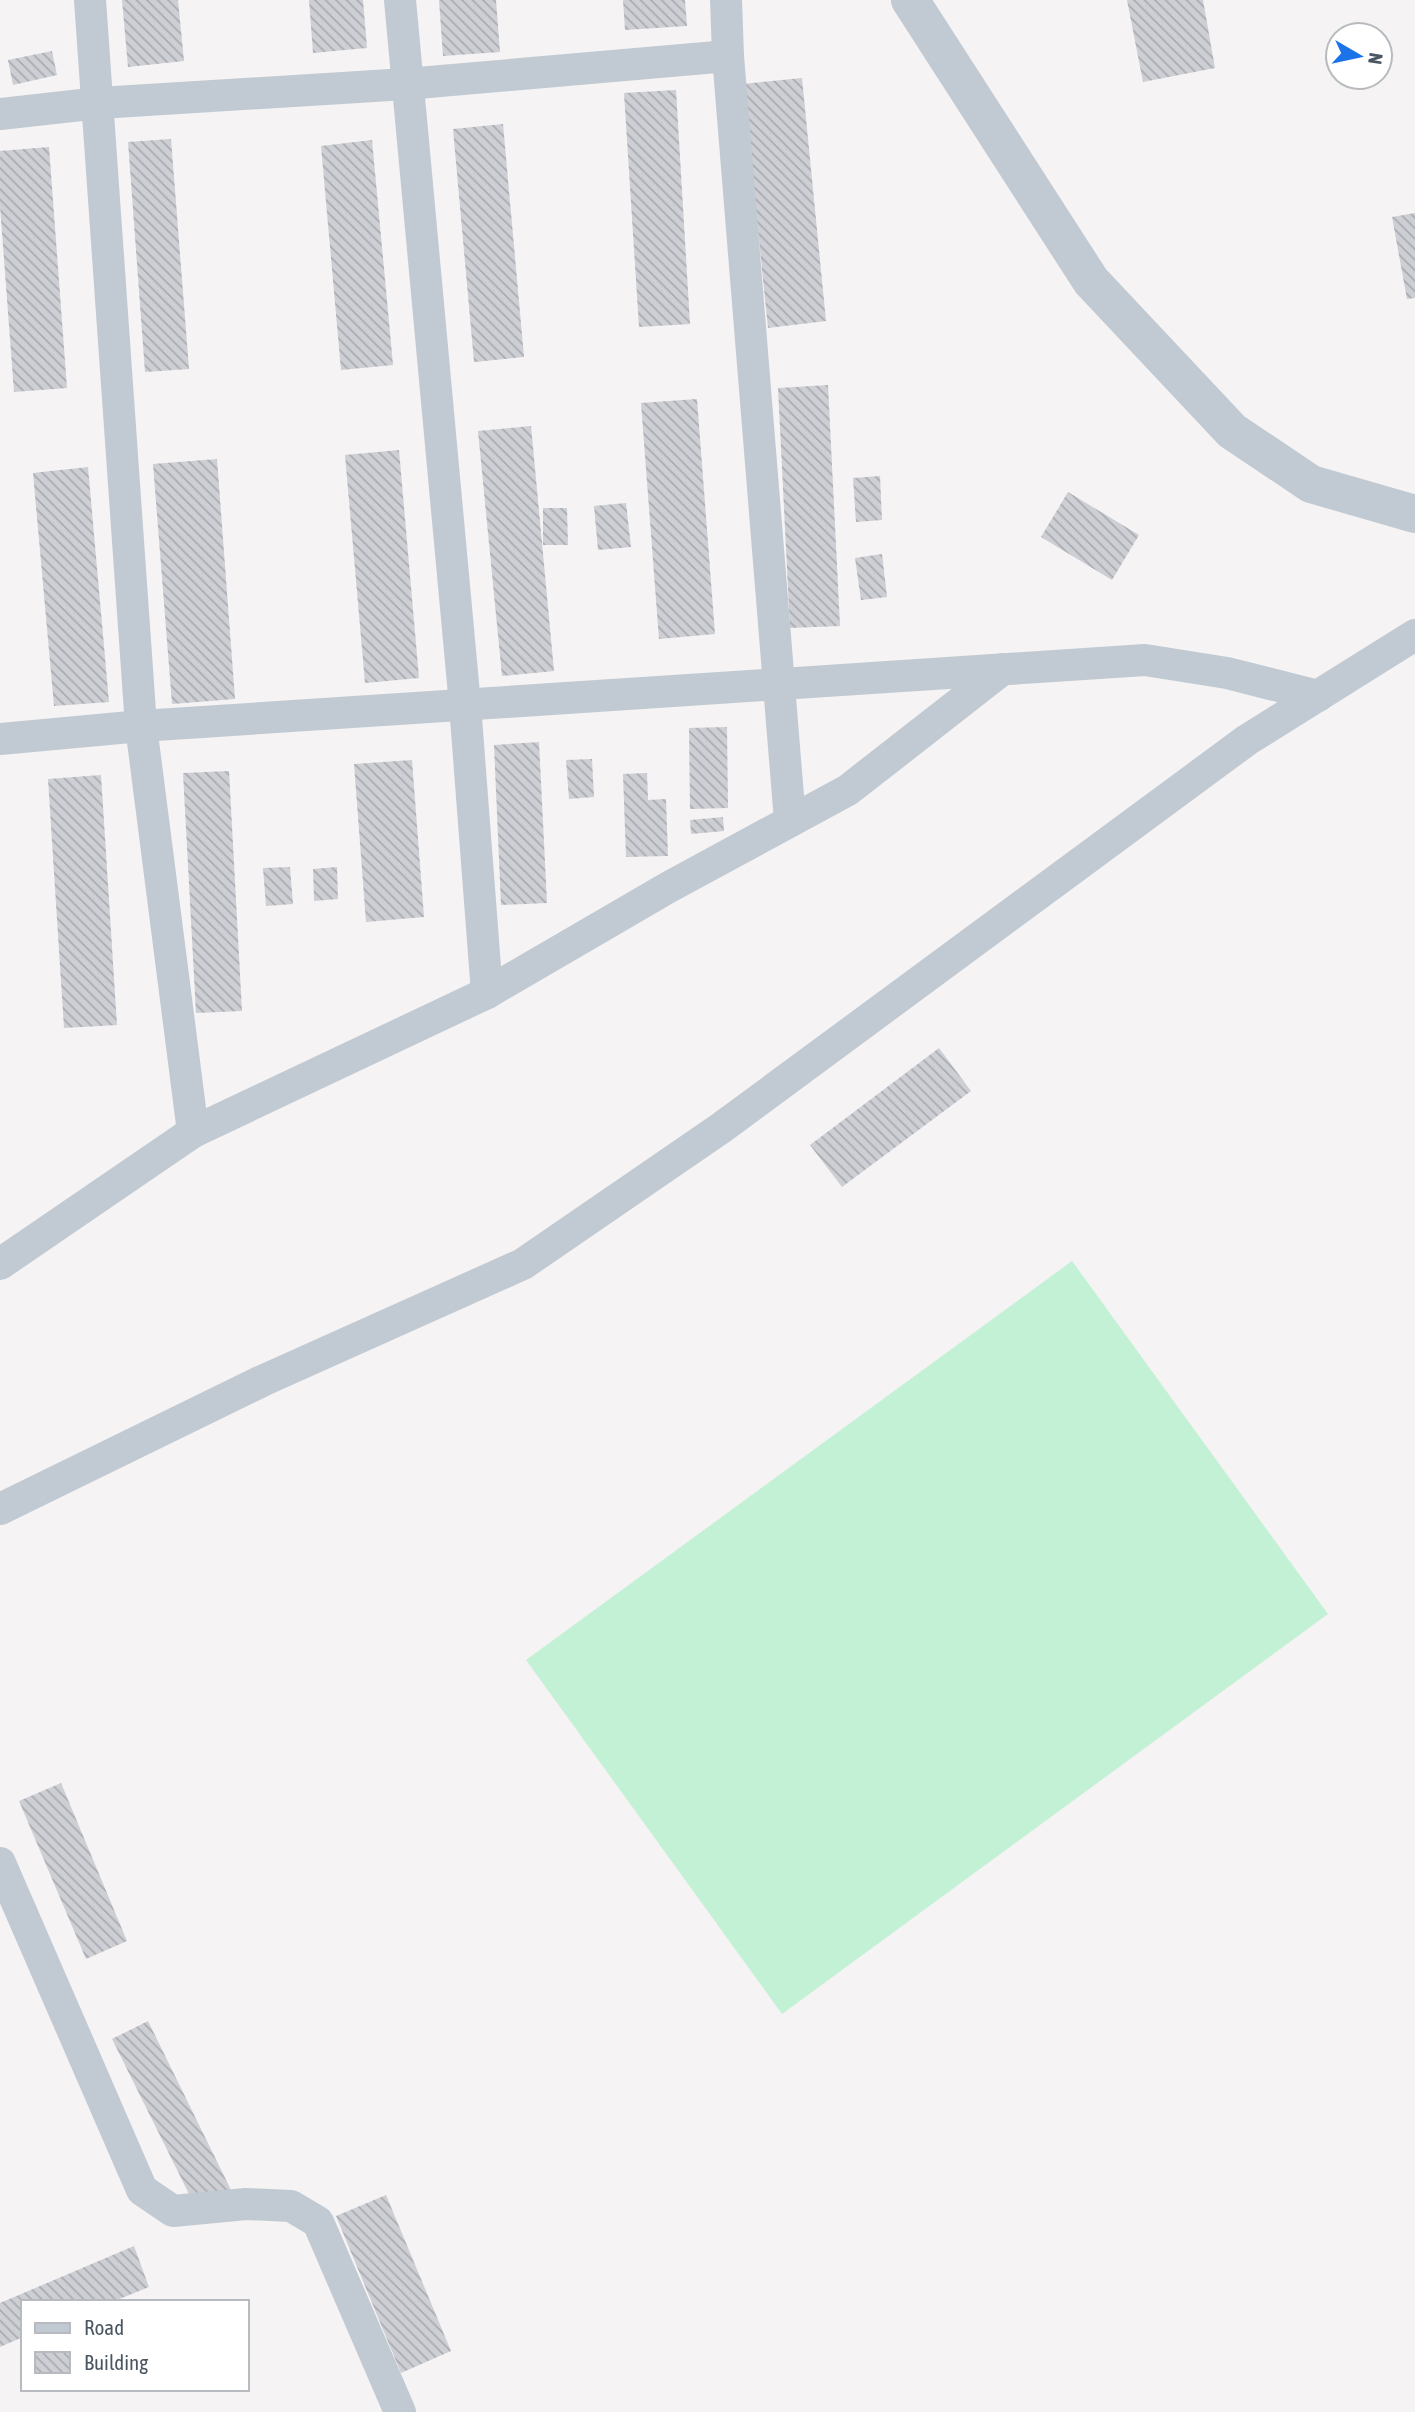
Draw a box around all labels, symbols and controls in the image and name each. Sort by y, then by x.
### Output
north arrow [1324,21,1394,91]
text: N [1364,51,1388,66]
legend [21,2300,248,2391]
text: Road [84,2315,124,2339]
text: Building [84,2350,148,2374]

